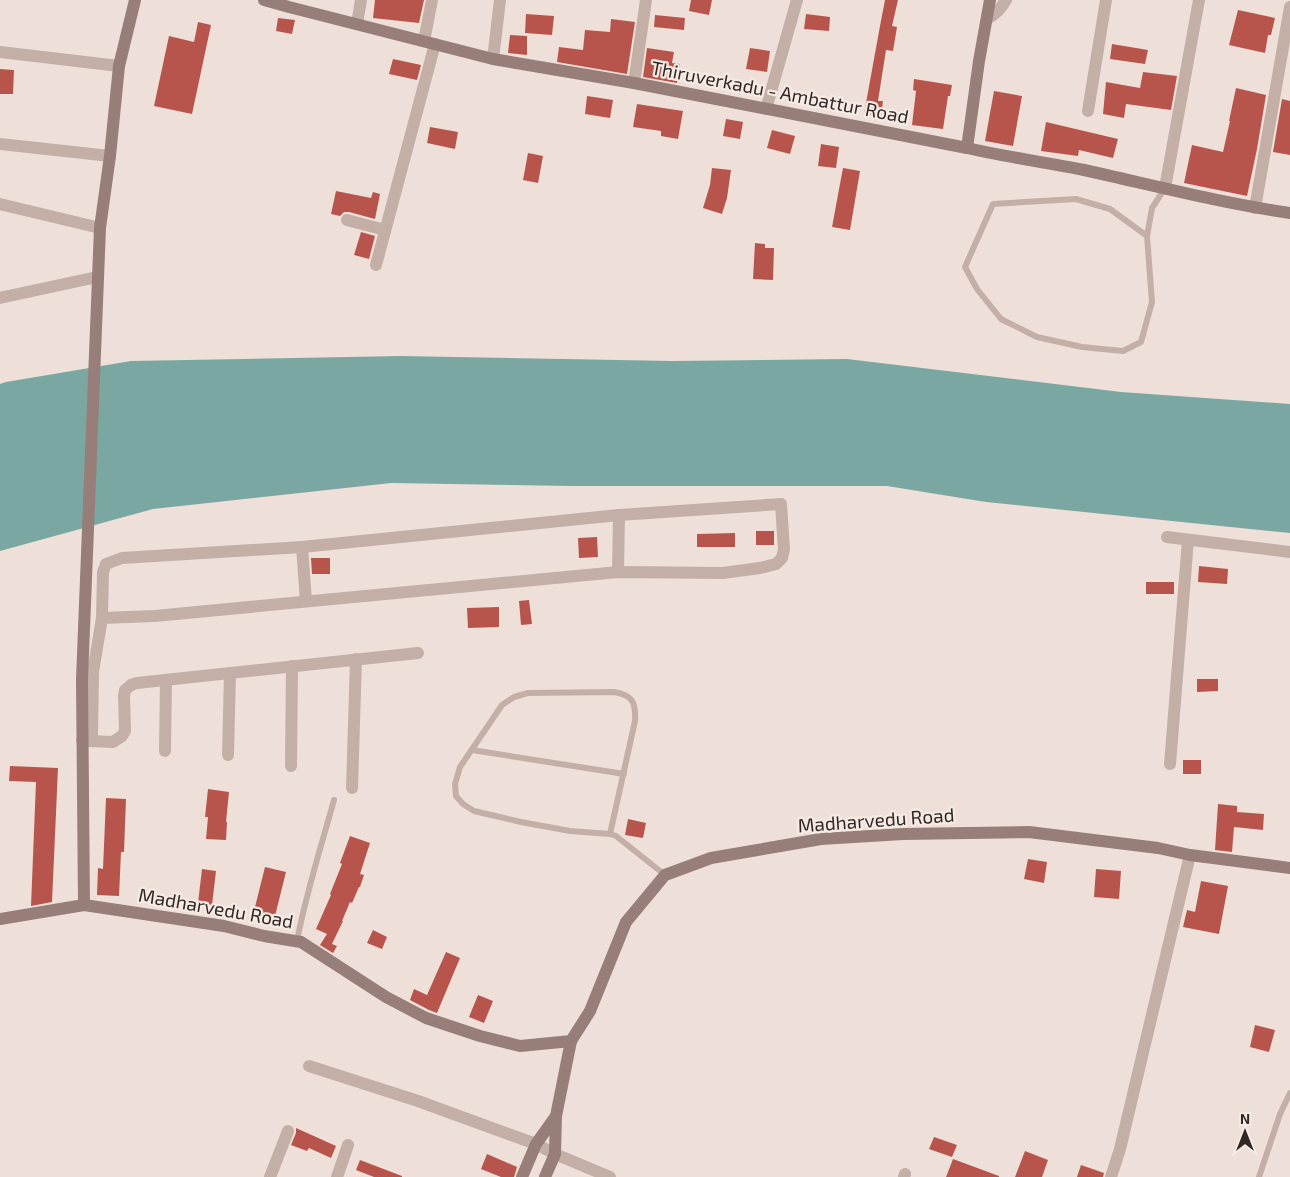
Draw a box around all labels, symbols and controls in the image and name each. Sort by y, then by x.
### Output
street label: Thiruverkadu - Ambattur Road [649,55,911,128]
street label: Madharvedu Road [797,803,955,836]
street label: Madharvedu Road [137,883,295,932]
north arrow [1220,1107,1270,1157]
text: N [1240,1110,1250,1127]

